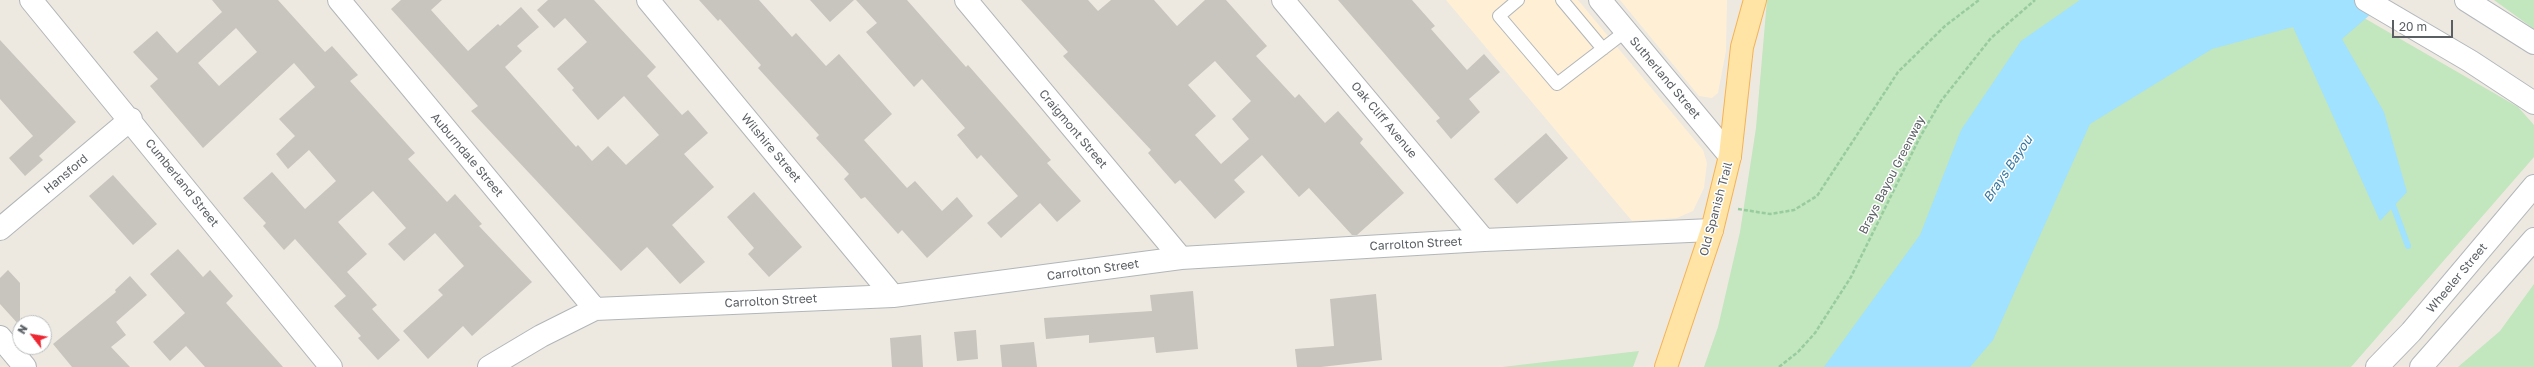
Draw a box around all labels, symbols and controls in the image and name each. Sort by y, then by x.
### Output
scale bar [2394,12,2455,38]
text: 20 m [2399,19,2427,34]
street label: Sutherland Street [1626,34,1704,122]
street label: Oak Cliff Avenue [1348,79,1420,161]
street label: Craigmont Street [1036,87,1110,171]
street label: Auburndale Street [428,110,506,200]
street label: Wilshire Street [738,111,804,185]
street label: Brays Bayou Greenway [1856,114,1928,236]
water label: Brays Bayou [1980,133,2036,205]
street label: Cumberland Street [142,136,222,230]
street label: Hansford [41,151,91,197]
street label: Old Spanish Trail [1697,160,1735,258]
street label: Carrolton Street [1369,234,1463,254]
street label: Wheeler Street [2424,240,2490,316]
street label: Carrolton Street [1046,256,1140,284]
street label: Carrolton Street [724,291,818,311]
north arrow [12,315,52,355]
text: N [14,322,30,336]

